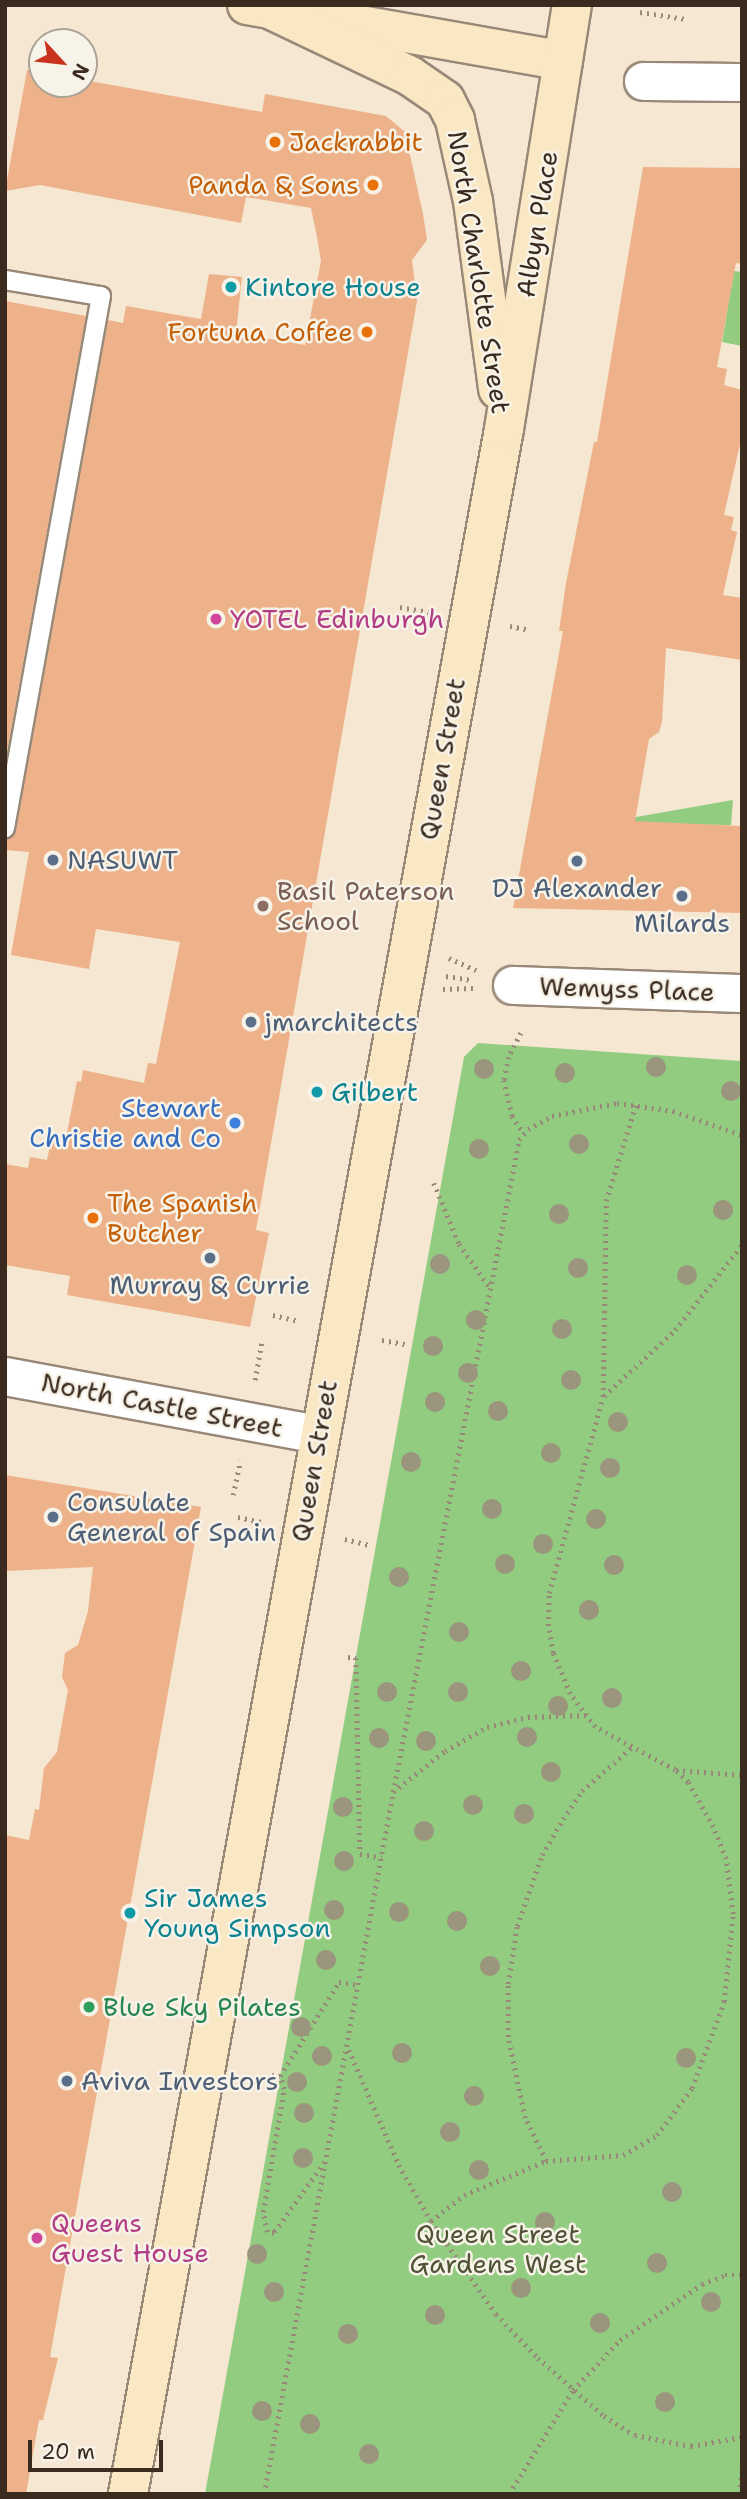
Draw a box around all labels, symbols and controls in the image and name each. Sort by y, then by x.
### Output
north arrow [28,28,98,98]
text: N [66,59,95,84]
place label: Jackrabbit [289,126,423,158]
street label: North Charlotte Street [441,128,517,416]
marker: Jackrabbit [267,134,283,150]
street label: Albyn Place [510,148,564,300]
place label: Panda & Sons [188,169,359,201]
marker: Panda & Sons [365,177,381,193]
place label: Kintore House [245,271,421,303]
marker: Kintore House [223,279,239,295]
place label: Fortuna Coffee [168,316,353,348]
marker: Fortuna Coffee [359,324,375,340]
place label: YOTEL Edinburgh [230,603,444,635]
marker: YOTEL Edinburgh [208,611,224,627]
street label: Queen Street [412,676,472,842]
place label: NASUWT [67,844,178,876]
marker: NASUWT [45,852,61,868]
marker: DJ Alexander [569,853,585,869]
place label: DJ Alexander [492,872,662,904]
place label: Basil Paterson School [277,875,454,936]
marker: Milards [674,888,690,904]
marker: Basil Paterson School [255,898,271,914]
place label: Milards [634,907,730,939]
street label: Wemyss Place [539,970,715,1008]
place label: jmarchitects [265,1006,418,1038]
marker: jmarchitects [243,1014,259,1030]
place label: Gilbert [331,1076,418,1108]
marker: Gilbert [309,1084,325,1100]
place label: Stewart Christie and Co [29,1092,221,1154]
marker: Stewart Christie and Co [227,1115,243,1131]
place label: The Spanish Butcher [107,1187,257,1248]
marker: The Spanish Butcher [85,1210,101,1226]
marker: Murray & Currie [202,1250,218,1266]
place label: Murray & Currie [110,1269,310,1301]
street label: North Castle Street [39,1366,285,1444]
street label: Queen Street [284,1378,344,1544]
place label: Consulate General of Spain [67,1486,276,1548]
marker: Consulate General of Spain [45,1509,61,1525]
place label: Sir James Young Simpson [144,1882,331,1944]
marker: Sir James Young Simpson [122,1905,138,1921]
place label: Blue Sky Pilates [103,1991,301,2023]
marker: Blue Sky Pilates [81,1999,97,2015]
place label: Aviva Investors [81,2065,278,2097]
marker: Aviva Investors [59,2073,75,2089]
place label: Queens Guest House [51,2207,209,2268]
park label: Queen Street Gardens West [410,2218,586,2280]
marker: Queens Guest House [29,2230,45,2246]
scale bar [32,2426,166,2470]
text: 20 m [41,2438,95,2466]

